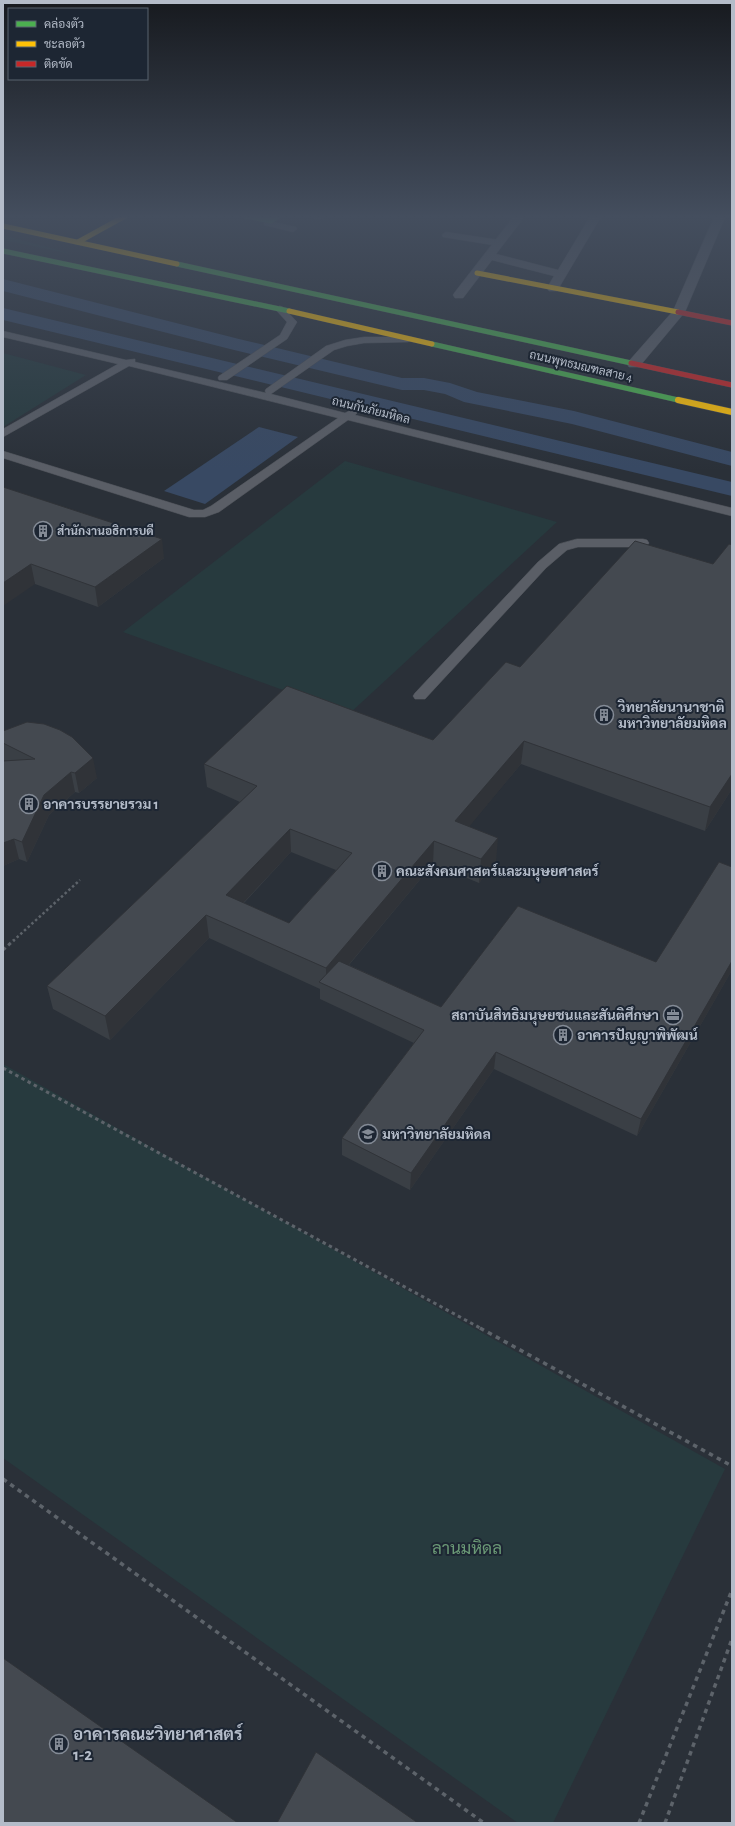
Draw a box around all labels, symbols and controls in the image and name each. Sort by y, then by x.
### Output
legend [8,8,148,80]
text: คล่องตัว [44,17,84,30]
text: ชะลอตัว [44,37,85,50]
text: ติดขัด [44,57,73,70]
street label: ถนนพุทธมณฑลสาย 4 [528,348,634,387]
street label: ถนนกันภัยมหิดล [331,394,412,426]
building icon: สำนักงานอธิการบดี [32,520,54,542]
place label: สำนักงานอธิการบดี [57,523,154,537]
place label: วิทยาลัยนานาชาติ มหาวิทยาลัยมหิดล [617,699,727,731]
building icon: วิทยาลัยนานาชาติ มหาวิทยาลัยมหิดล [593,704,615,726]
building icon: อาคารบรรยายรวม 1 [18,793,40,815]
place label: อาคารบรรยายรวม 1 [43,798,158,812]
building icon: คณะสังคมศาสตร์และมนุษยศาสตร์ [371,860,393,882]
place label: คณะสังคมศาสตร์และมนุษยศาสตร์ [396,862,600,882]
office icon: สถาบันสิทธิมนุษยชนและสันติศึกษา [662,1004,684,1026]
place label: สถาบันสิทธิมนุษยชนและสันติศึกษา [451,1006,659,1026]
building icon: อาคารปัญญาพิพัฒน์ [552,1024,574,1046]
place label: อาคารปัญญาพิพัฒน์ [577,1026,699,1044]
school or university icon: มหาวิทยาลัยมหิดล [357,1123,379,1145]
place label: มหาวิทยาลัยมหิดล [382,1126,491,1142]
park label: ลานมหิดล [432,1539,502,1557]
place label: อาคารคณะวิทยาศาสตร์ 1-2 [73,1723,244,1763]
building icon: อาคารคณะวิทยาศาสตร์ 1-2 [48,1733,70,1755]

